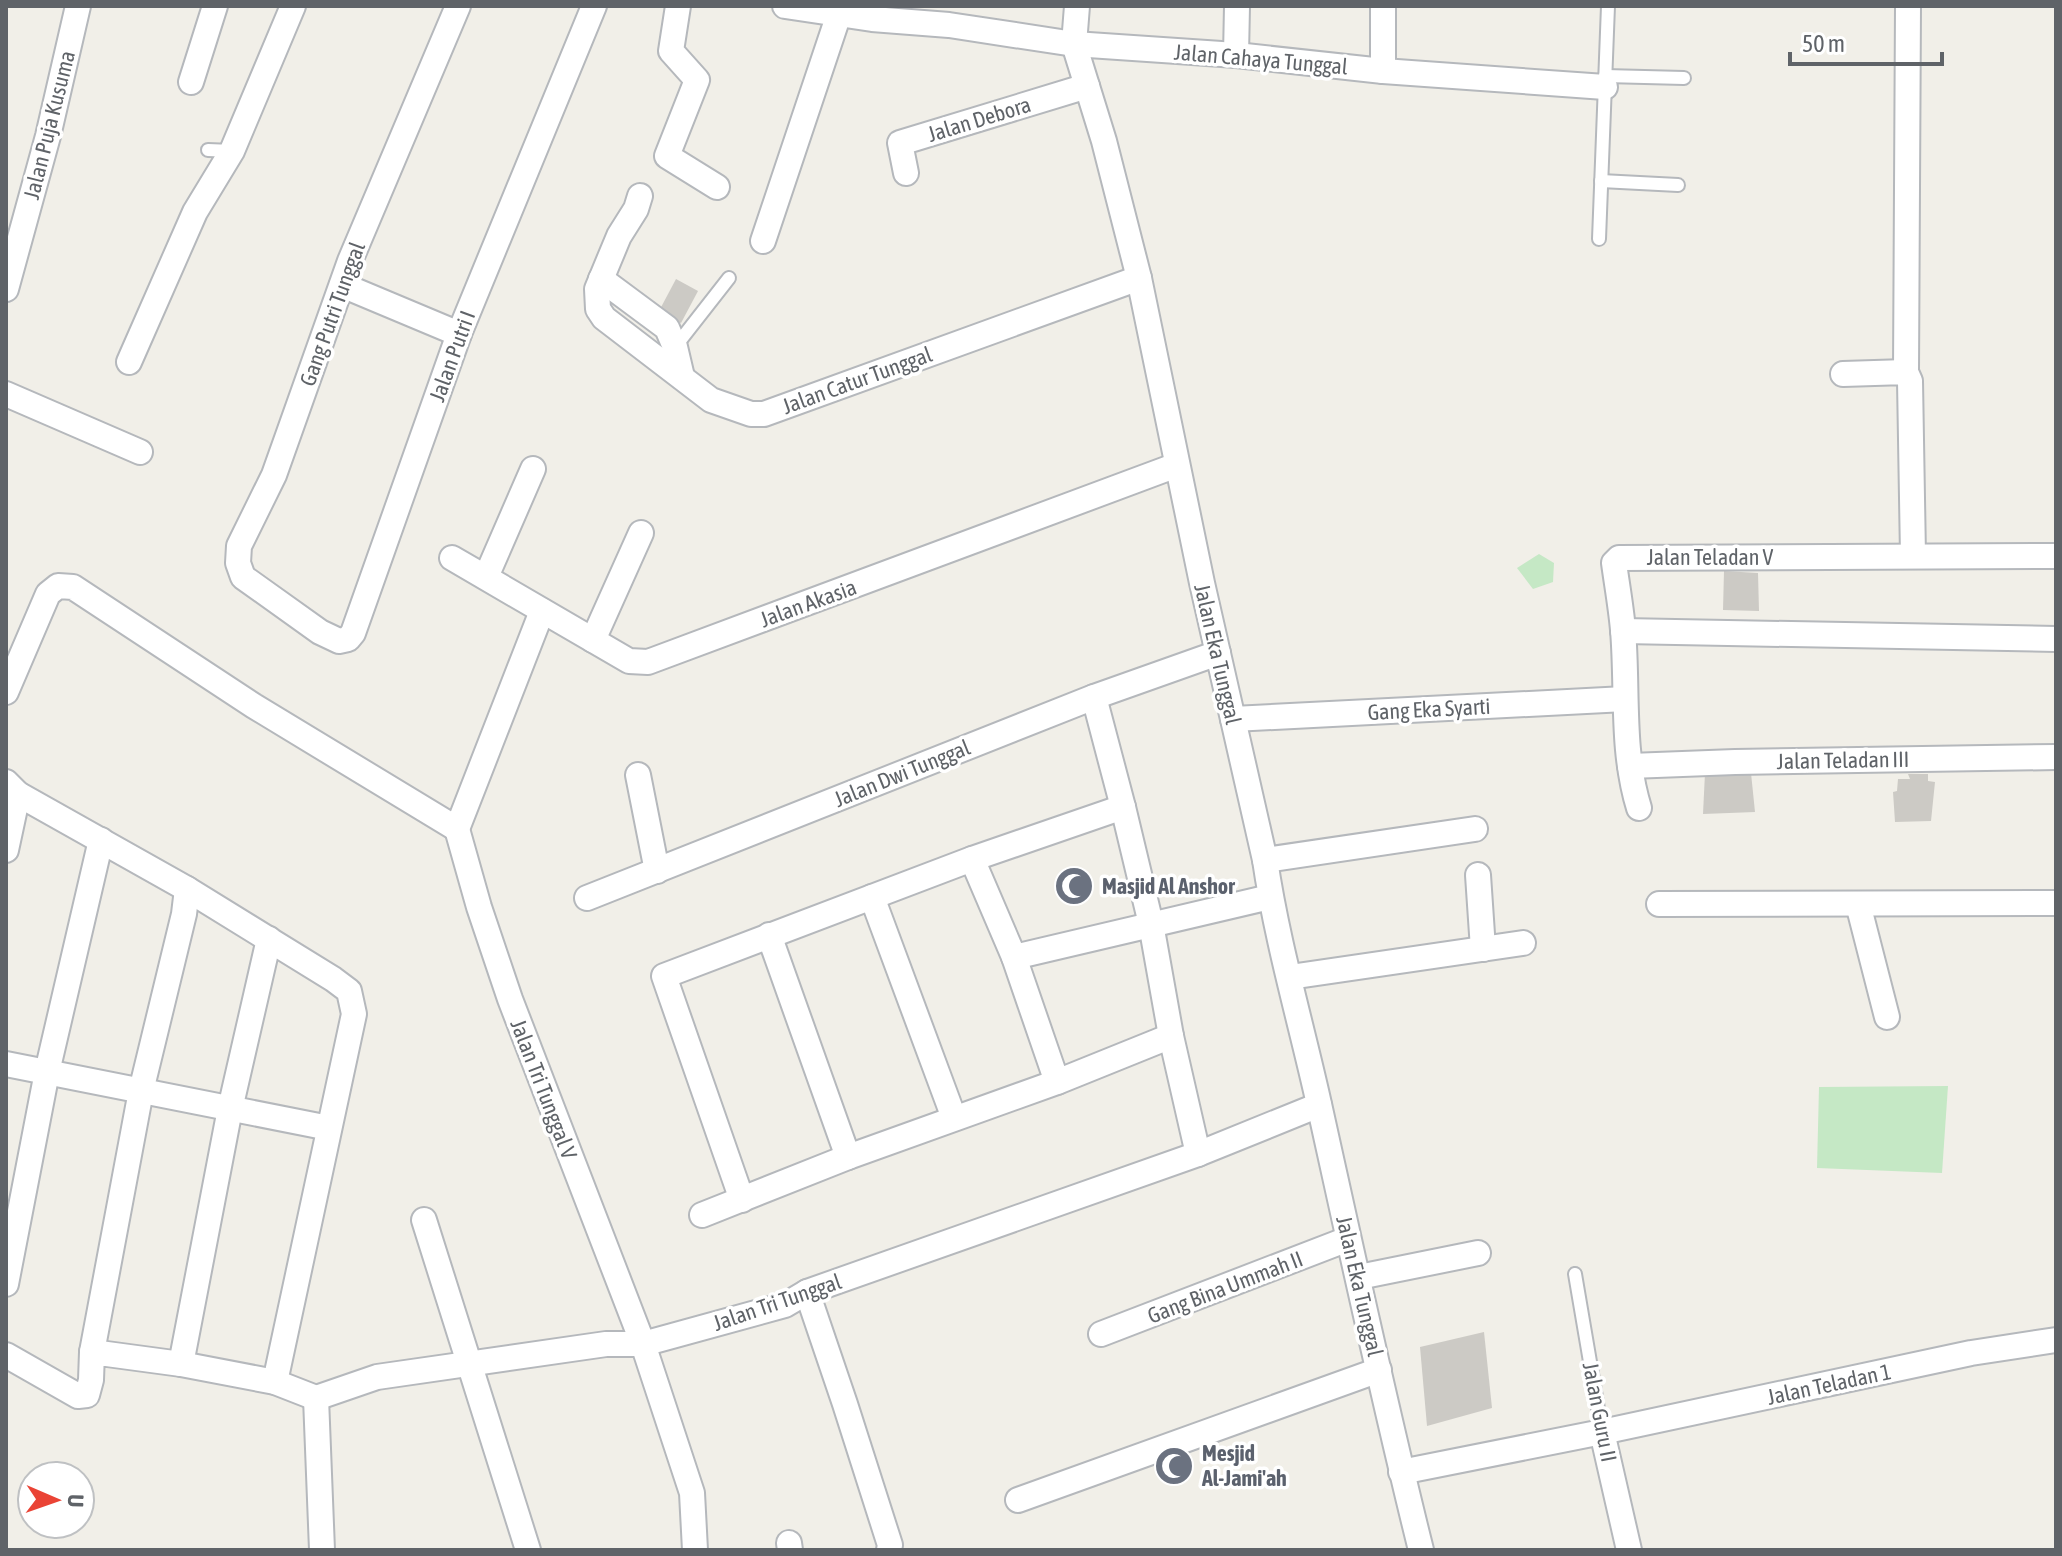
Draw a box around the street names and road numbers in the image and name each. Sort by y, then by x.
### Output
street label: Jalan Cahaya Tunggal [1173,38,1349,80]
street label: Jalan Puja Kusuma [18,48,80,202]
street label: Jalan Debora [924,91,1034,147]
street label: Gang Putri Tunggal [294,238,370,390]
street label: Jalan Putri I [424,307,480,405]
street label: Jalan Catur Tunggal [779,341,936,419]
street label: Jalan Teladan V [1647,544,1773,570]
street label: Jalan Akasia [756,574,860,632]
street label: Jalan Eka Tunggal [1189,581,1247,727]
street label: Gang Eka Syarti [1367,693,1491,725]
street label: Jalan Dwi Tunggal [830,734,974,812]
street label: Jalan Teladan III [1776,746,1910,774]
street label: Jalan Tri Tunggal V [505,1015,583,1163]
street label: Jalan Eka Tunggal [1331,1213,1389,1359]
street label: Gang Bina Ummah II [1144,1245,1306,1329]
street label: Jalan Tri Tunggal [709,1268,845,1336]
street label: Jalan Teladan 1 [1765,1358,1893,1410]
street label: Jalan Guru II [1578,1360,1622,1464]

